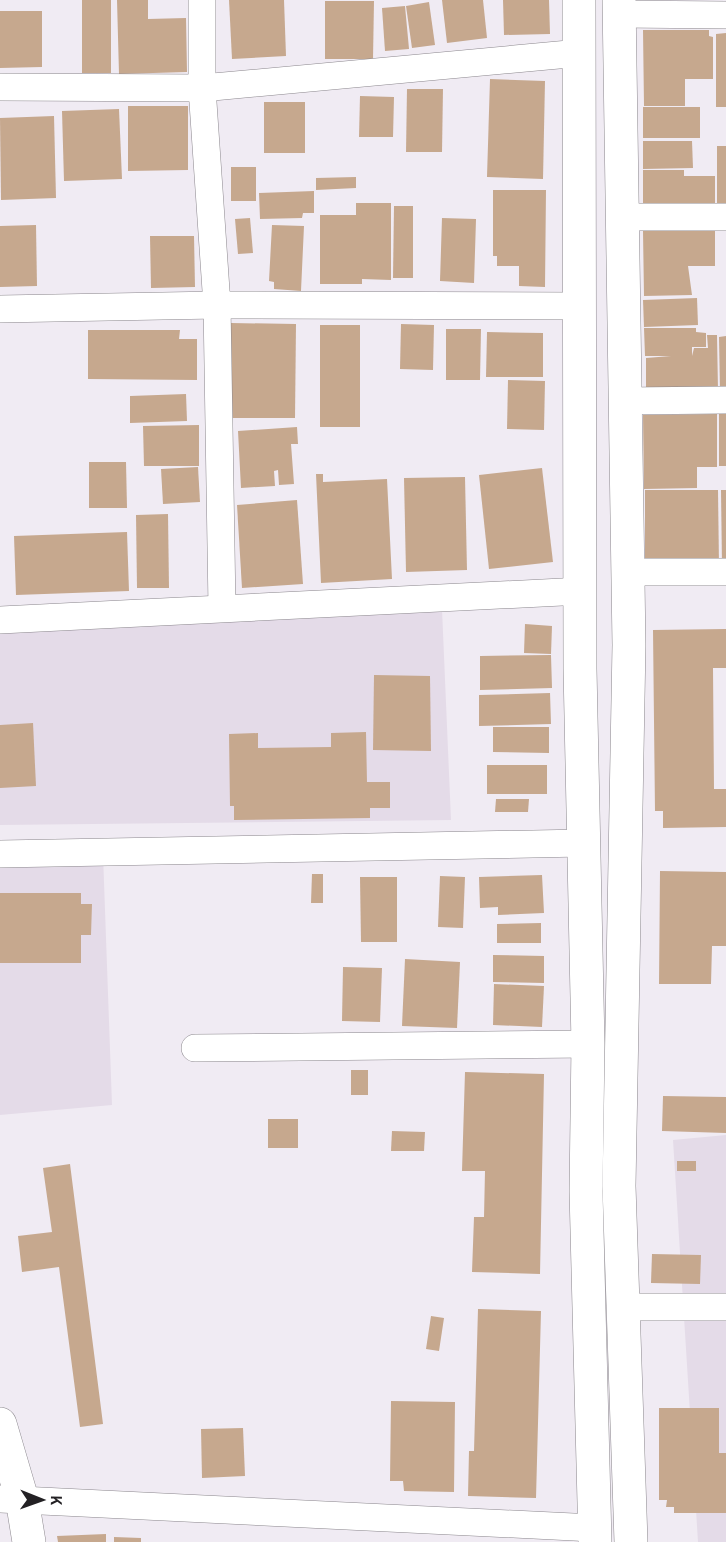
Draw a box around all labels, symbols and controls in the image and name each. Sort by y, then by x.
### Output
north arrow [12,1470,72,1530]
text: K [46,1495,68,1506]

